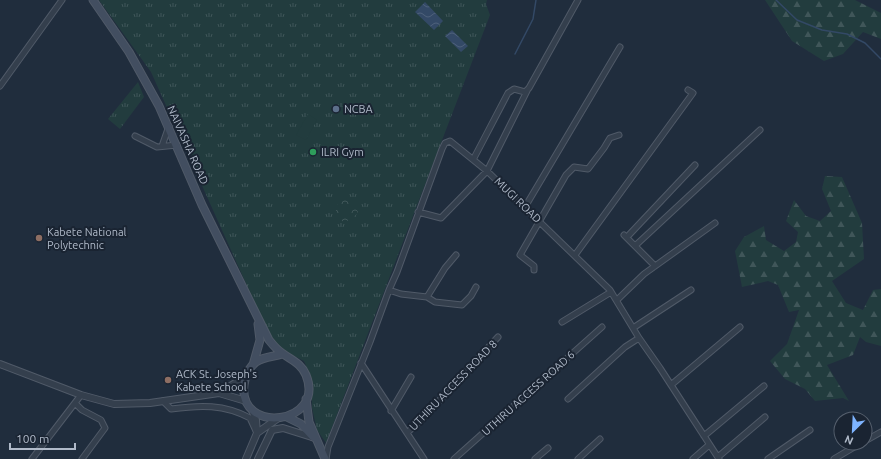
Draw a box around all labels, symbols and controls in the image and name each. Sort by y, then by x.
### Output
place label: NCBA [344,103,374,115]
street label: NAIVASHA ROAD [165,104,211,186]
marker: NCBA [331,104,341,114]
place label: ILRI Gym [321,146,364,158]
marker: ILRI Gym [308,147,318,157]
street label: MUGI ROAD [492,175,544,225]
place label: Kabete National Polytechnic [47,226,127,251]
marker: Kabete National Polytechnic [34,233,44,243]
street label: UTHIRU ACCESS ROAD 8 [407,337,499,433]
street label: UTHIRU ACCESS ROAD 6 [479,348,577,438]
place label: ACK St. Joseph's Kabete School [176,368,257,393]
marker: ACK St. Joseph's Kabete School [163,375,173,385]
north arrow [833,411,873,451]
scale bar [10,425,75,451]
text: 100 m [16,432,49,445]
text: N [843,433,855,447]

